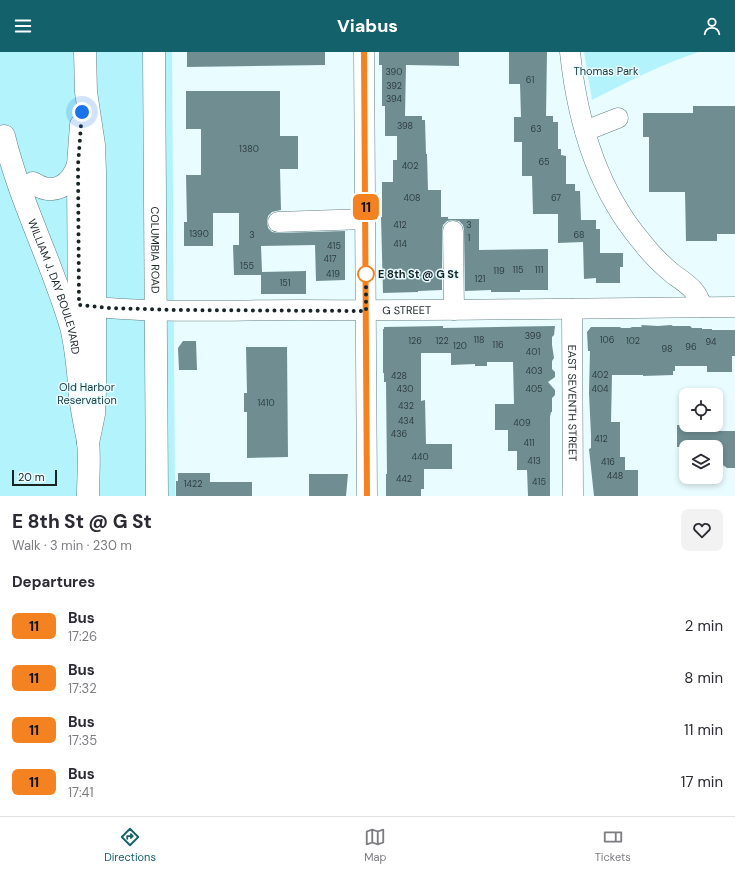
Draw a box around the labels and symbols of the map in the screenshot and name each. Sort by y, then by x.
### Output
park label: Thomas Park [574,64,639,78]
house number: 390 [386,66,402,78]
house number: 61 [526,74,534,86]
house number: 392 [386,80,402,92]
house number: 394 [386,93,403,105]
your location [72,102,92,122]
house number: 398 [397,120,413,132]
house number: 63 [531,123,541,135]
house number: 1380 [239,143,259,155]
house number: 65 [539,156,549,168]
house number: 402 [402,160,418,172]
house number: 408 [403,192,421,204]
house number: 67 [551,192,561,204]
line badge: 11 [348,194,384,220]
street label: COLUMBIA ROAD [148,206,163,294]
street label: WILLIAM J. DAY BOULEVARD [25,217,83,356]
house number: 412 [393,219,407,231]
house number: 3 [466,219,472,231]
house number: 1390 [189,228,209,240]
house number: 3 [249,229,255,241]
house number: 68 [573,229,585,241]
house number: 1 [468,232,471,244]
house number: 414 [393,238,407,250]
house number: 415 [327,240,341,252]
house number: 417 [323,253,337,265]
house number: 155 [240,260,254,272]
house number: 115 [512,264,524,276]
house number: 111 [535,264,543,276]
marker: E 8th St @ G St [357,265,375,283]
house number: 119 [493,265,505,277]
place label: E 8th St @ G St [378,267,459,281]
house number: 419 [326,268,340,280]
house number: 121 [475,273,486,285]
house number: 151 [279,277,291,289]
street label: G STREET [382,303,431,317]
house number: 399 [525,330,542,342]
house number: 118 [473,334,485,346]
house number: 106 [600,334,615,346]
house number: 126 [408,335,422,347]
house number: 122 [435,335,449,347]
house number: 102 [626,335,640,347]
house number: 94 [705,336,717,348]
house number: 116 [492,339,504,351]
house number: 120 [453,340,467,352]
house number: 96 [685,341,697,353]
house number: 98 [662,343,672,355]
street label: EAST SEVENTH STREET [565,345,580,461]
house number: 401 [526,346,540,358]
house number: 403 [526,365,542,377]
house number: 402 [592,369,608,381]
house number: 428 [391,370,407,382]
park label: Old Harbor Reservation [57,380,117,407]
house number: 430 [397,383,413,395]
house number: 405 [525,383,543,395]
house number: 404 [591,383,609,395]
house number: 1410 [257,397,275,409]
house number: 432 [398,400,414,412]
house number: 434 [398,415,415,427]
house number: 409 [513,417,531,429]
house number: 436 [391,428,408,440]
house number: 412 [594,433,608,445]
house number: 411 [523,437,535,449]
house number: 440 [411,451,429,463]
house number: 413 [527,455,541,467]
house number: 416 [601,456,615,468]
scale bar [12,468,57,487]
house number: 448 [607,470,623,482]
house number: 442 [396,473,412,485]
house number: 415 [532,476,546,488]
house number: 1422 [184,478,202,490]

